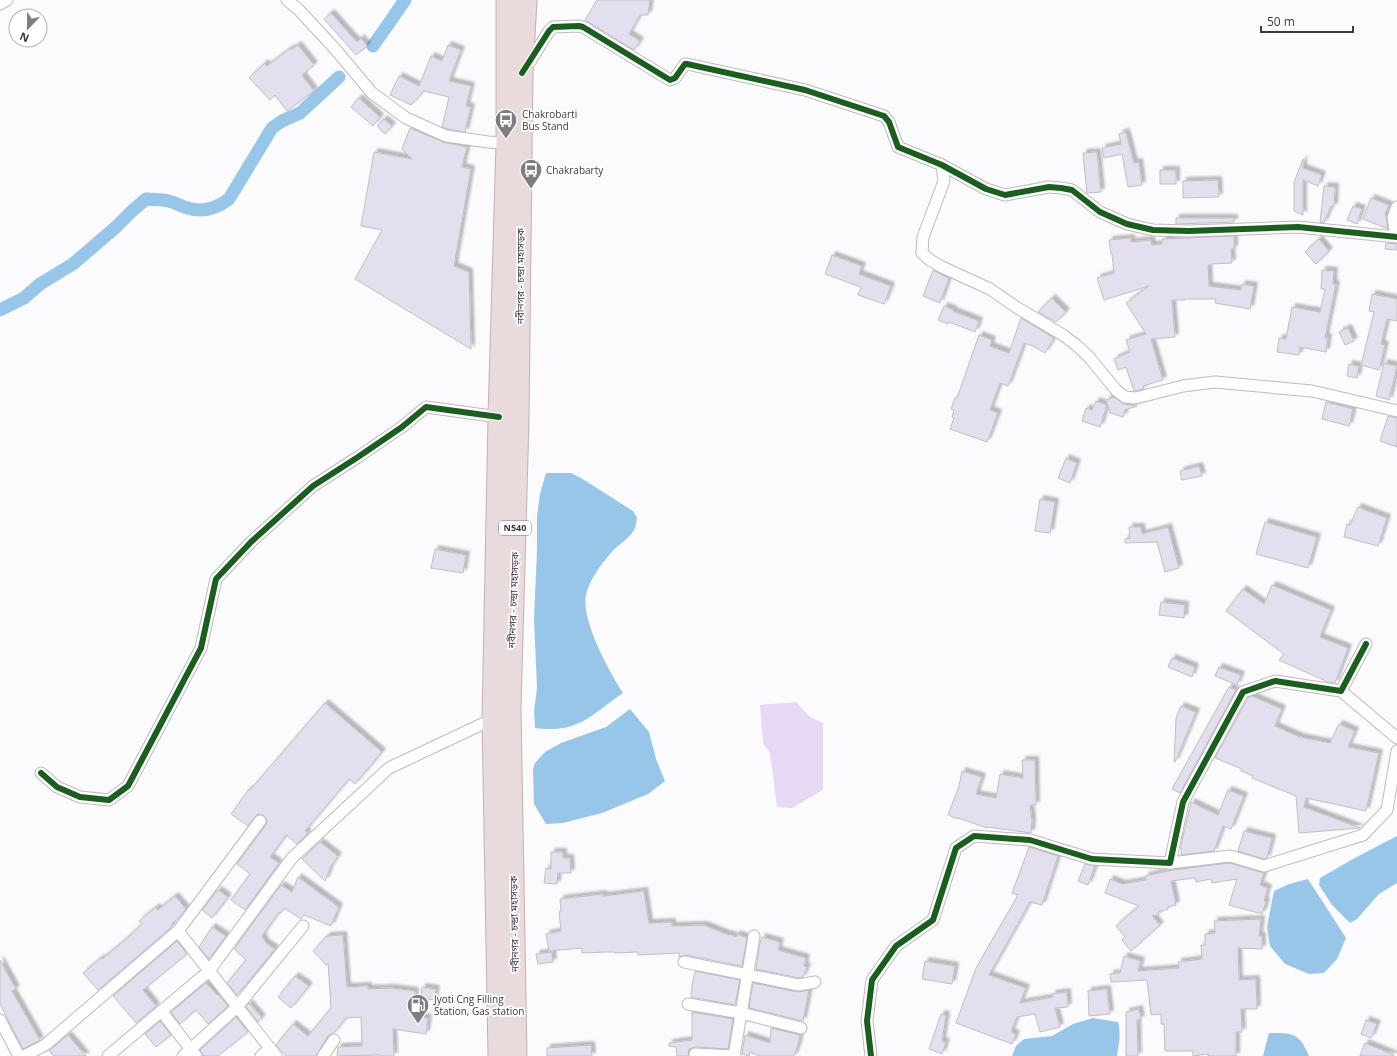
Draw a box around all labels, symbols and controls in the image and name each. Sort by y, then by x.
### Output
north arrow [8,8,48,48]
scale bar [1261,8,1353,34]
text: 50 m [1267,13,1295,30]
text: N [17,29,31,46]
bus stop icon: Chakrobarti Bus Stand [493,107,519,140]
place label: Chakrobarti Bus Stand [522,107,577,133]
bus stop icon: Chakrabarty [518,157,544,190]
place label: Chakrabarty [546,163,604,177]
street label: নবীনগর - চন্দ্রা মহাসড়ক [513,227,527,325]
road number: N540 [499,521,531,535]
street label: নবীনগর - চন্দ্রা মহাসড়ক [504,551,522,649]
street label: নবীনগর - চন্দ্রা মহাসড়ক [506,875,522,973]
fuel station icon: Jyoti Cng Filling Station, Gas station [405,992,431,1025]
place label: Jyoti Cng Filling Station, Gas station [433,992,524,1018]

